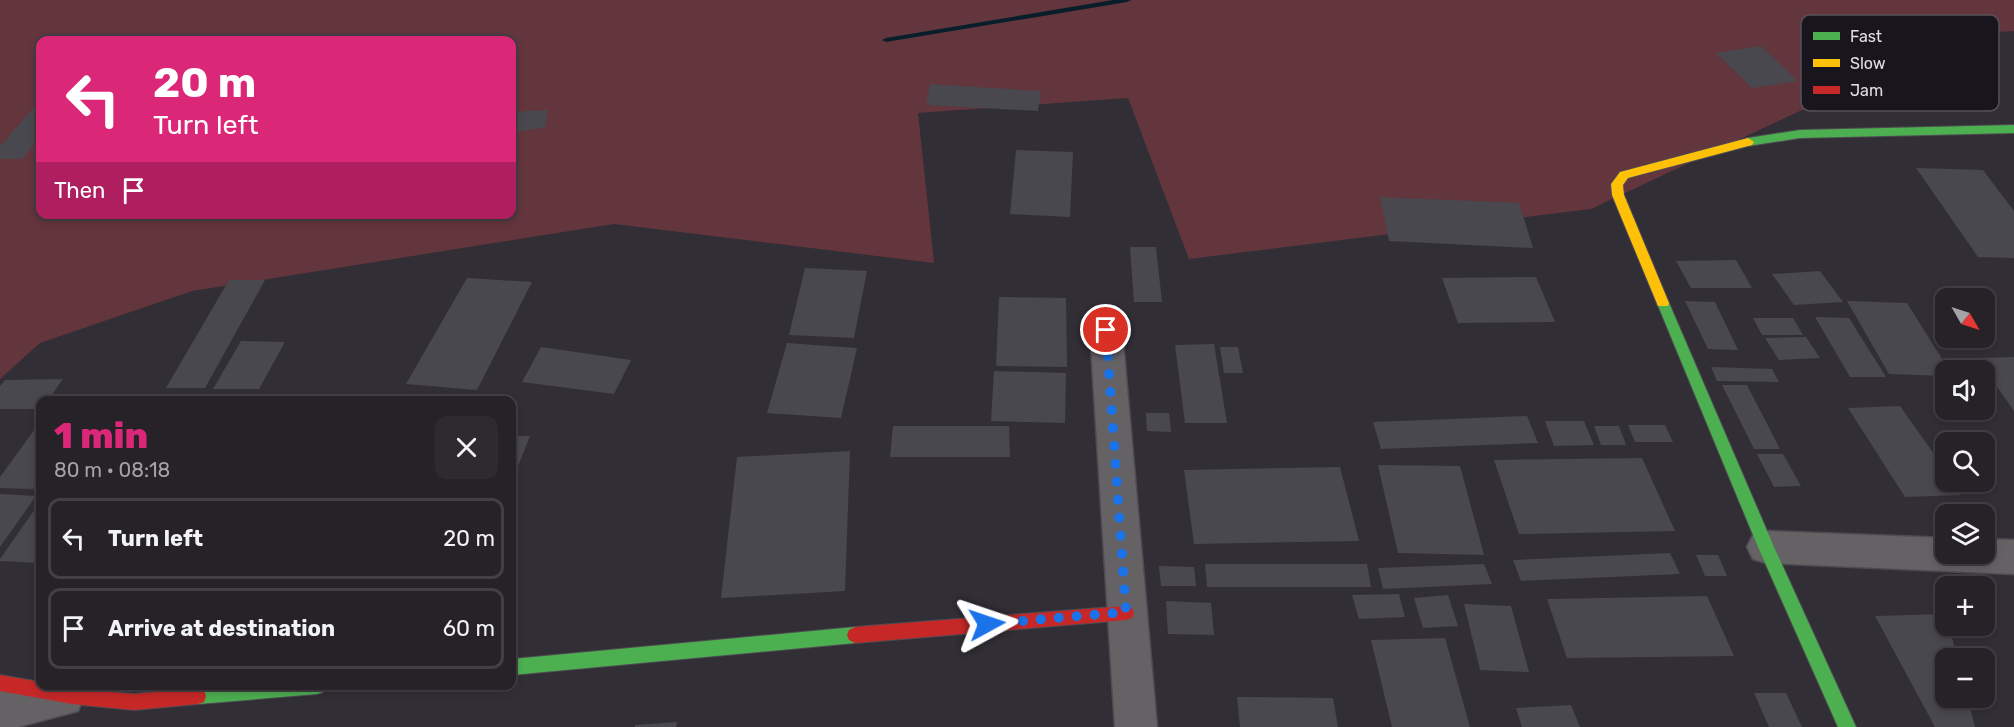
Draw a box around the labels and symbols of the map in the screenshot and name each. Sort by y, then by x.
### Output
legend [1801,15,1999,111]
text: Fast [1850,27,1882,46]
text: Slow [1850,54,1886,73]
text: Jam [1850,81,1883,100]
north arrow [1935,288,1995,348]
pin [1080,304,1131,355]
position arrow [955,592,1019,656]

